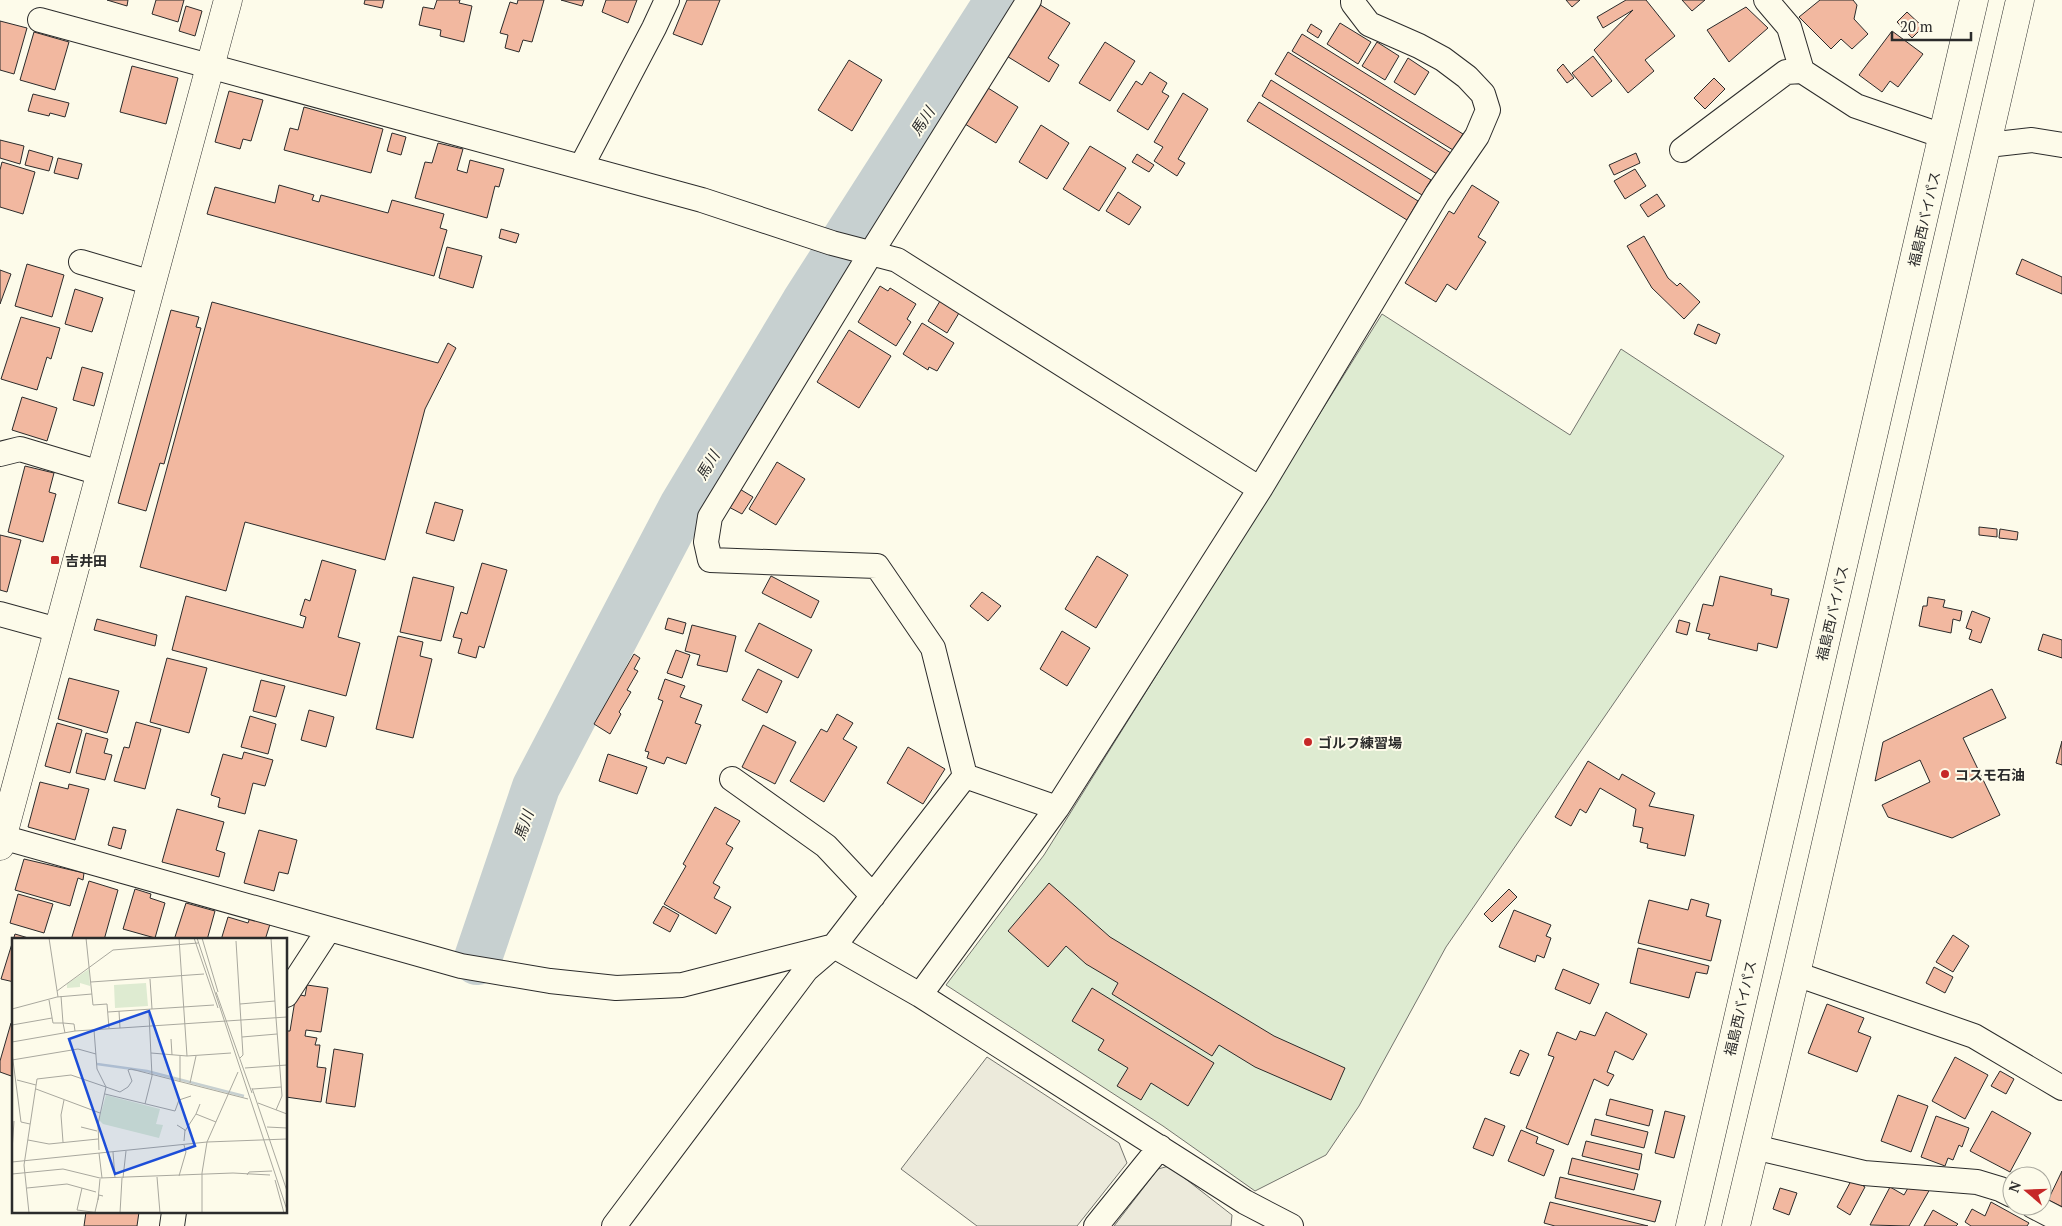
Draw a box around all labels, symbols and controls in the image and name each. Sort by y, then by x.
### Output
scale bar [1892,10,1971,42]
text: 20 m [1900,16,1933,36]
water label: 馬川 [905,101,940,139]
street label: 福島西バイパス [1904,169,1944,269]
water label: 馬川 [691,445,724,483]
place label: 吉井田 [65,551,107,570]
marker: 吉井田 [49,554,61,566]
street label: 福島西バイパス [1812,563,1852,663]
place label: ゴルフ練習場 [1318,733,1402,752]
marker: ゴルフ練習場 [1302,736,1314,748]
place label: コスモ石油 [1955,765,2025,784]
marker: コスモ石油 [1939,768,1951,780]
water label: 馬川 [509,806,538,842]
inset map [12,938,288,1214]
street label: 福島西バイパス [1720,958,1760,1058]
north arrow [2002,1166,2052,1216]
text: N [2004,1178,2025,1195]

